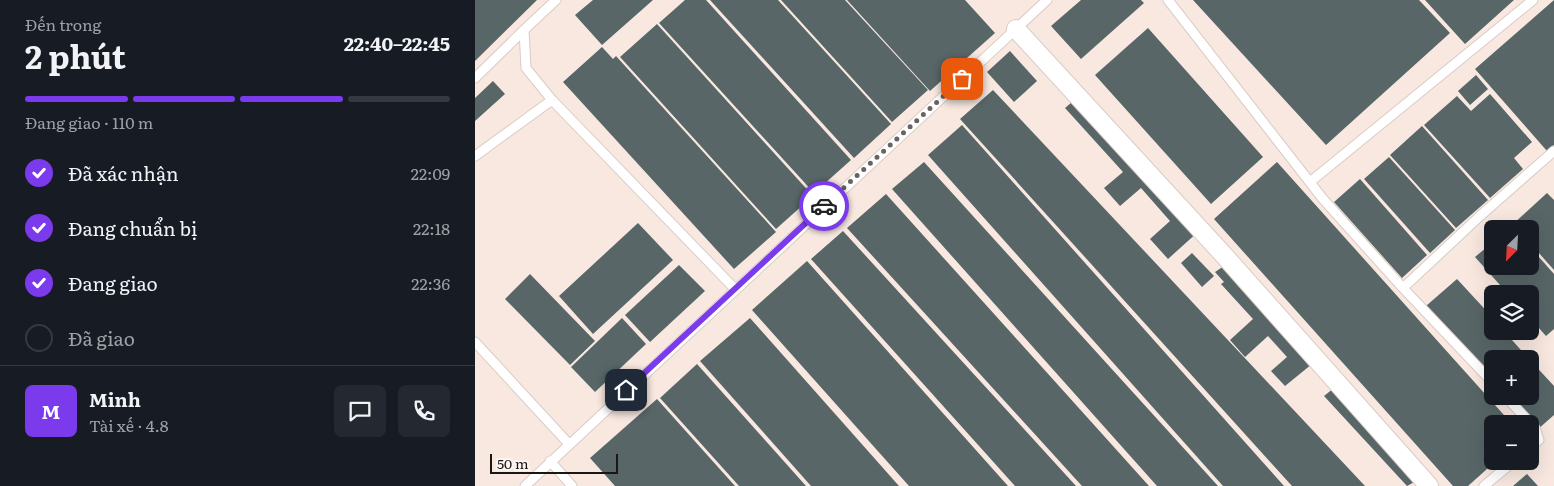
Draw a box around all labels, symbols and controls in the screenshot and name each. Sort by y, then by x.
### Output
text: Đến trong [25,12,101,36]
text: 22:40–22:45 [344,29,450,57]
text: 2 phút [25,31,126,79]
pin [941,58,983,100]
icon: bag [948,65,976,93]
text: Đang giao · 110 m [25,110,153,134]
icon: check [25,159,53,187]
text: Đã xác nhận [68,159,179,187]
text: 22:09 [411,161,450,185]
courier [799,181,849,231]
icon: car [810,192,838,220]
icon: check [25,214,53,242]
text: Đang chuẩn bị [68,214,197,242]
text: 22:18 [413,216,450,240]
north arrow [1484,220,1539,275]
map controls [1484,220,1539,470]
icon: check [25,269,53,297]
text: Đang giao [68,269,158,297]
text: 22:36 [411,271,450,295]
button: layers [1484,285,1539,340]
text: Đã giao [68,324,135,352]
button: + [1484,350,1539,405]
pin [605,369,647,411]
icon: home [612,376,640,404]
text: Minh [89,385,141,413]
button: chat [334,385,386,437]
button: phone [398,385,450,437]
text: M [42,397,60,425]
text: Tài xế · 4.8 [89,413,169,437]
button: − [1484,415,1539,470]
scale bar [490,451,617,474]
text: 50 m [497,453,529,473]

